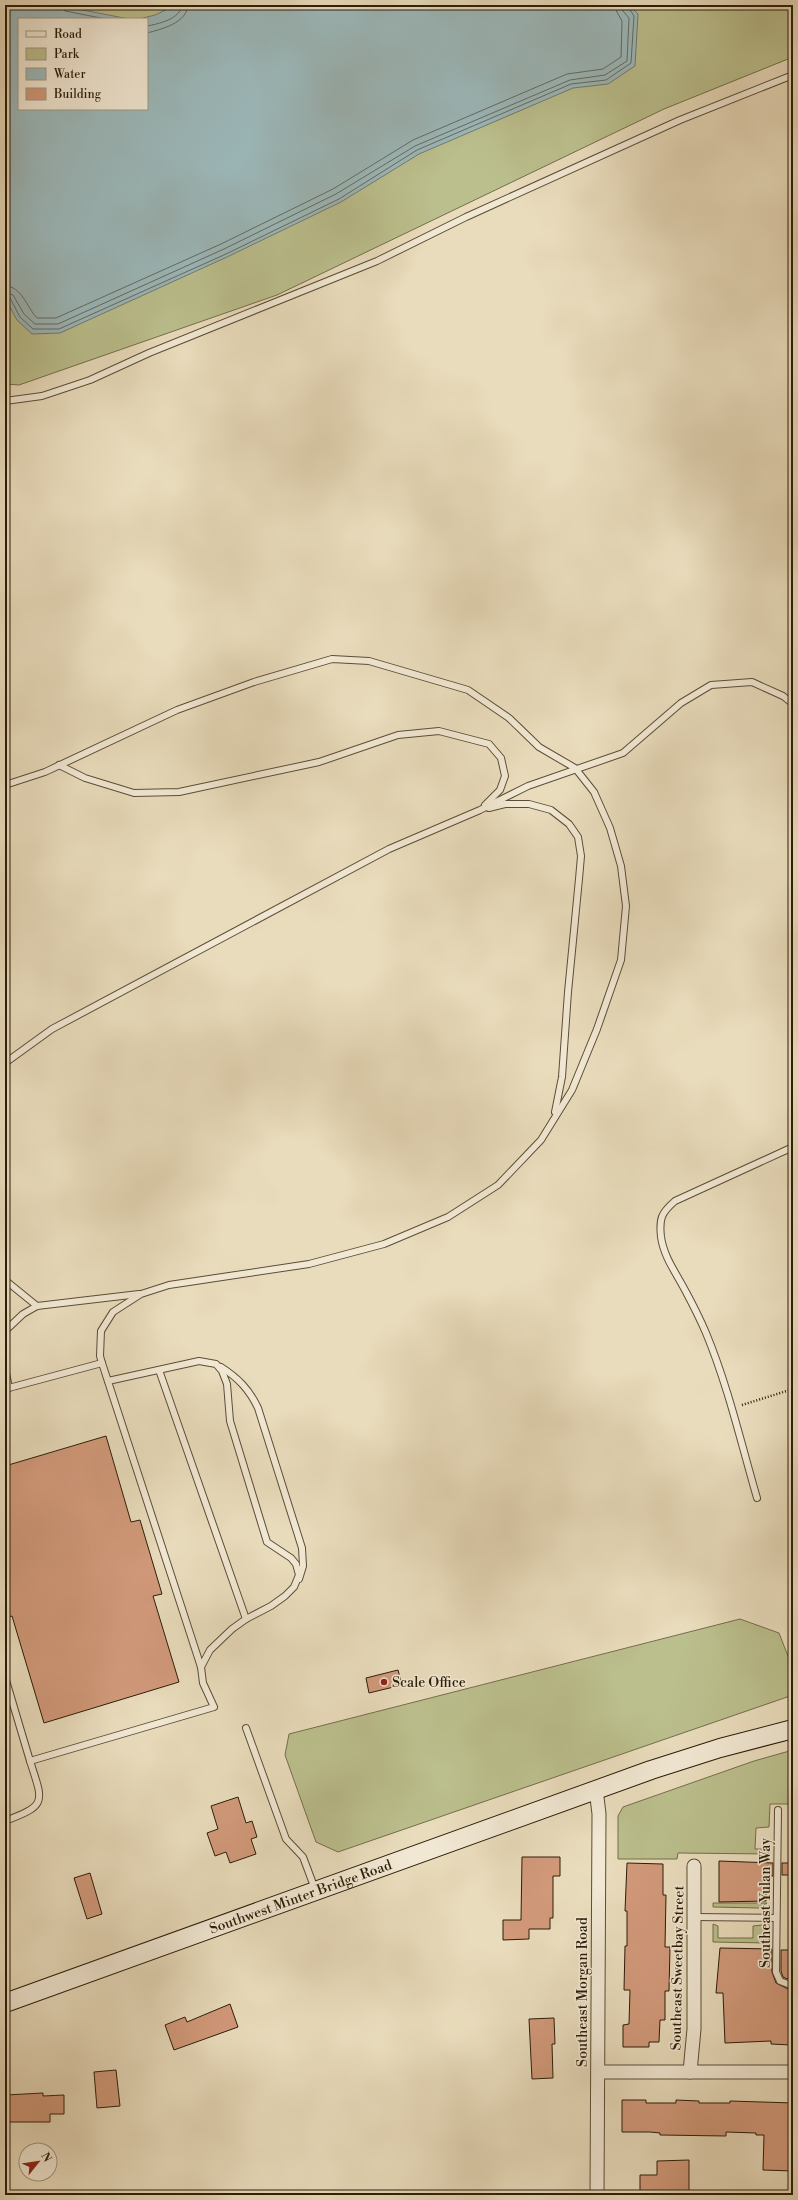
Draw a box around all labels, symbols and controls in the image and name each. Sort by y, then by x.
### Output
legend [18,18,148,110]
text: Road [54,27,82,42]
text: Park [54,47,80,62]
text: Water [53,67,86,82]
text: Building [53,87,102,102]
place label: Scale Office [392,1674,466,1692]
marker: Scale Office [379,1677,389,1687]
street label: Southeast Yulan Way [757,1838,775,1968]
street label: Southwest Minter Bridge Road [207,1856,394,1939]
street label: Southeast Sweetbay Street [668,1885,688,2051]
street label: Southeast Morgan Road [574,1917,592,2067]
north arrow [18,2142,58,2182]
text: N [38,2150,54,2165]

